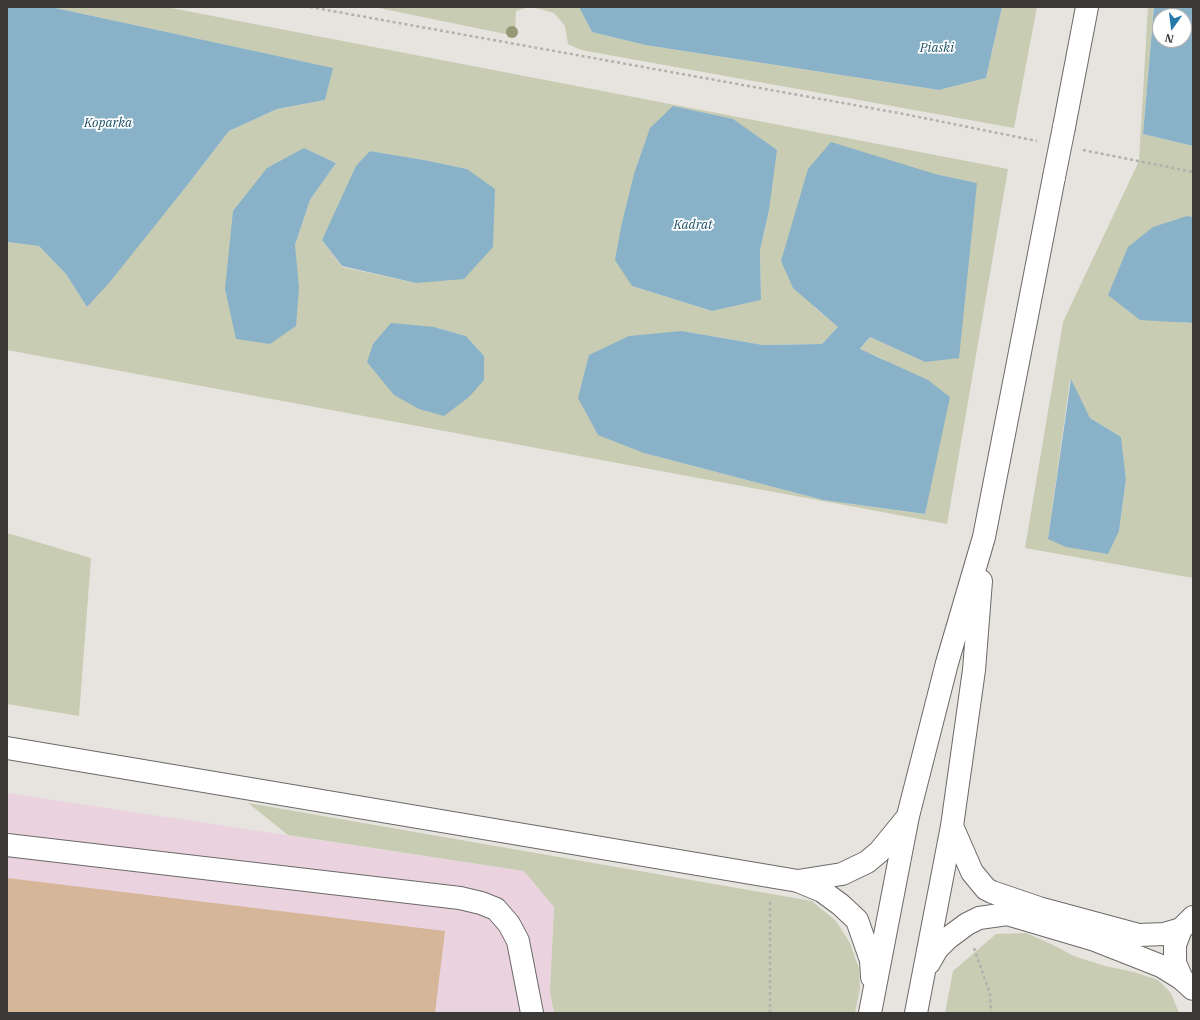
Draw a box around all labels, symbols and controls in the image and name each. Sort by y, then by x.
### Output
north arrow [1152,8,1192,48]
text: N [1163,31,1175,47]
water label: Piaski [920,40,954,56]
water label: Koparka [84,115,132,131]
water label: Kadrat [673,217,713,233]

